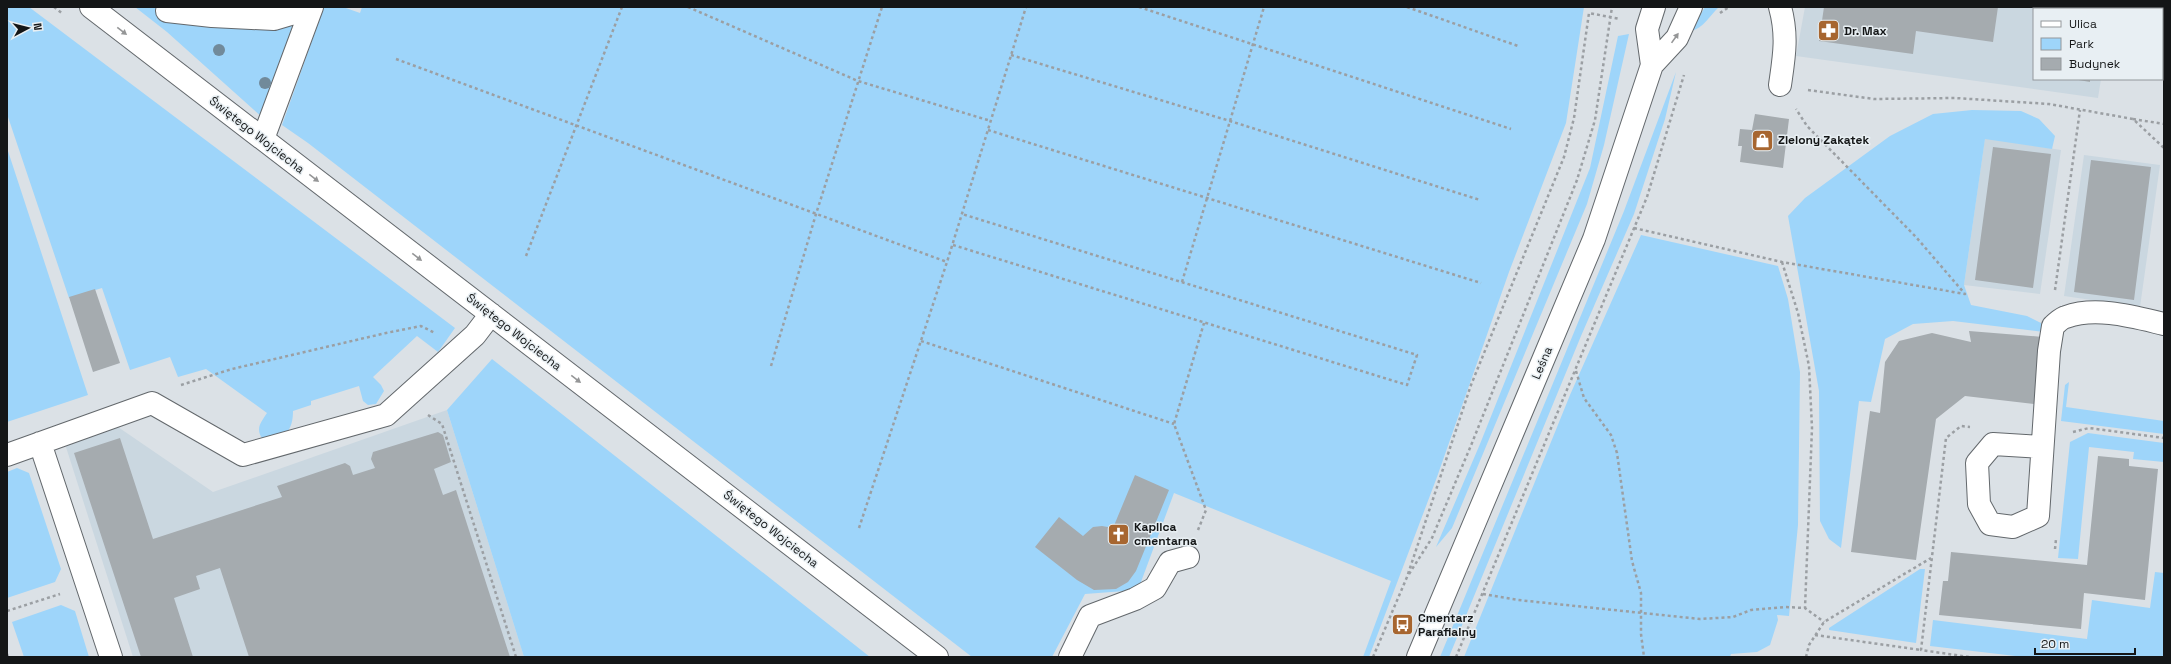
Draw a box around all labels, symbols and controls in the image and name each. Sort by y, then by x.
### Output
north arrow [8,8,48,48]
legend [2033,8,2163,80]
text: Ulica [2069,16,2097,32]
pharmacy icon: Dr. Max [1815,18,1841,44]
text: N [31,22,45,31]
place label: Dr. Max [1844,23,1887,39]
one-way arrow [117,26,127,34]
one-way arrow [1671,33,1679,43]
text: Park [2069,36,2094,52]
text: Budynek [2069,56,2121,72]
street label: Świętego Wojciecha [206,93,308,177]
shop icon: Zielony Zakątek [1750,127,1776,153]
place label: Zielony Zakątek [1778,132,1869,148]
one-way arrow [308,174,319,182]
one-way arrow [412,253,422,261]
street label: Świętego Wojciecha [463,290,565,374]
street label: Leśna [1528,344,1556,382]
one-way arrow [570,375,581,384]
street label: Świętego Wojciecha [720,487,822,571]
place label: Kaplica cmentarna [1134,519,1197,549]
church icon: Kaplica cmentarna [1105,521,1131,547]
place label: Cmentarz Parafialny [1418,610,1476,640]
bus stop icon: Cmentarz Parafialny [1389,612,1415,638]
scale bar [2035,630,2135,656]
text: 20 m [2041,636,2069,652]

